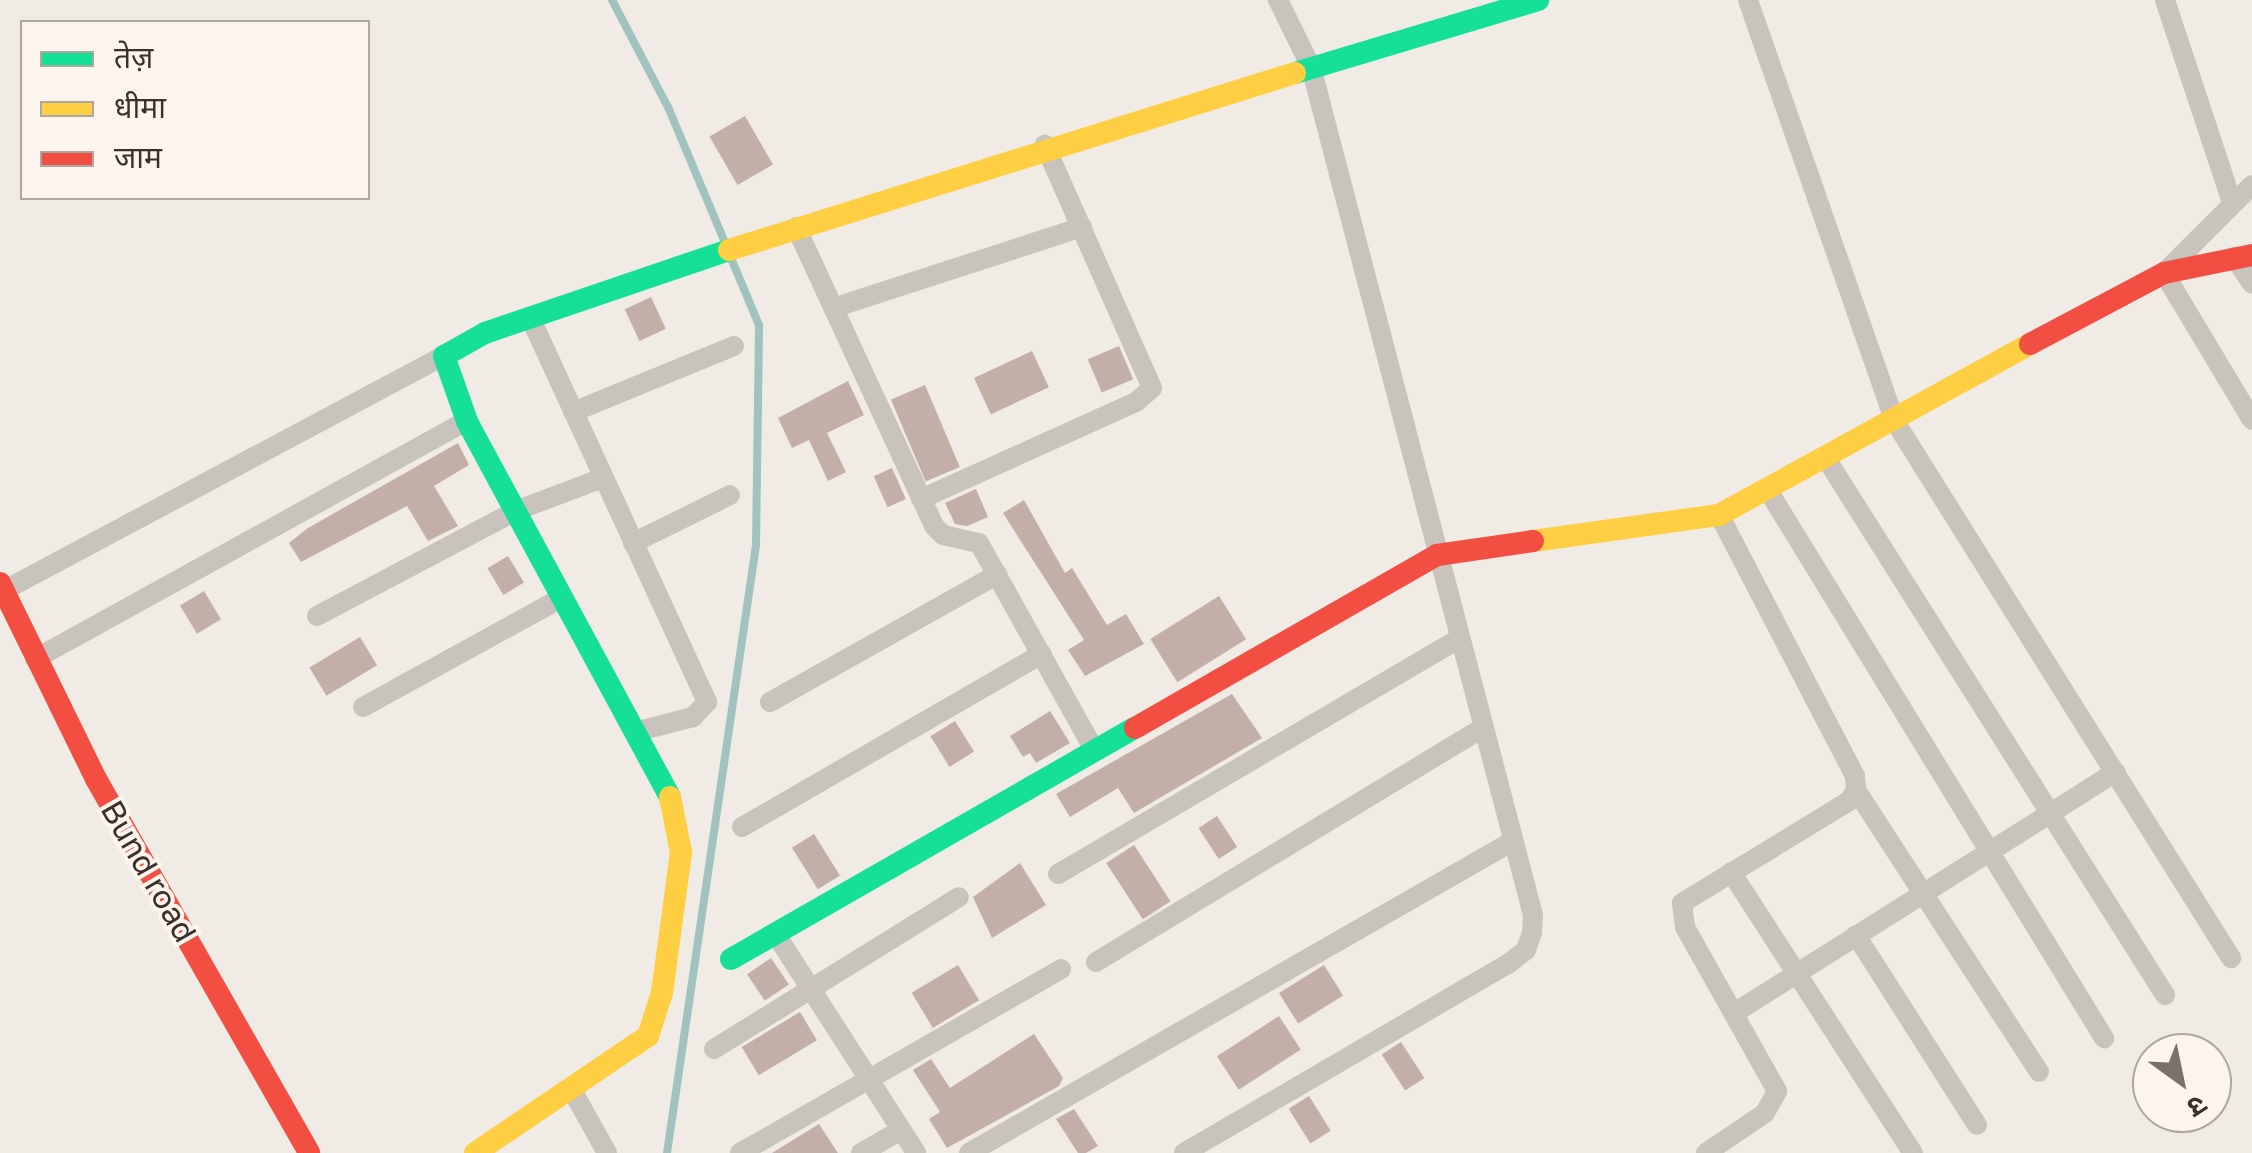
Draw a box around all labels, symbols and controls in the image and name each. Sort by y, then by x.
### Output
legend [20,20,370,200]
text: तेज़ [114,39,153,75]
text: धीमा [114,89,166,125]
text: जाम [114,139,162,175]
street label: Bund road [93,793,205,949]
north arrow [2132,1033,2232,1133]
text: उ [2182,1089,2213,1125]

